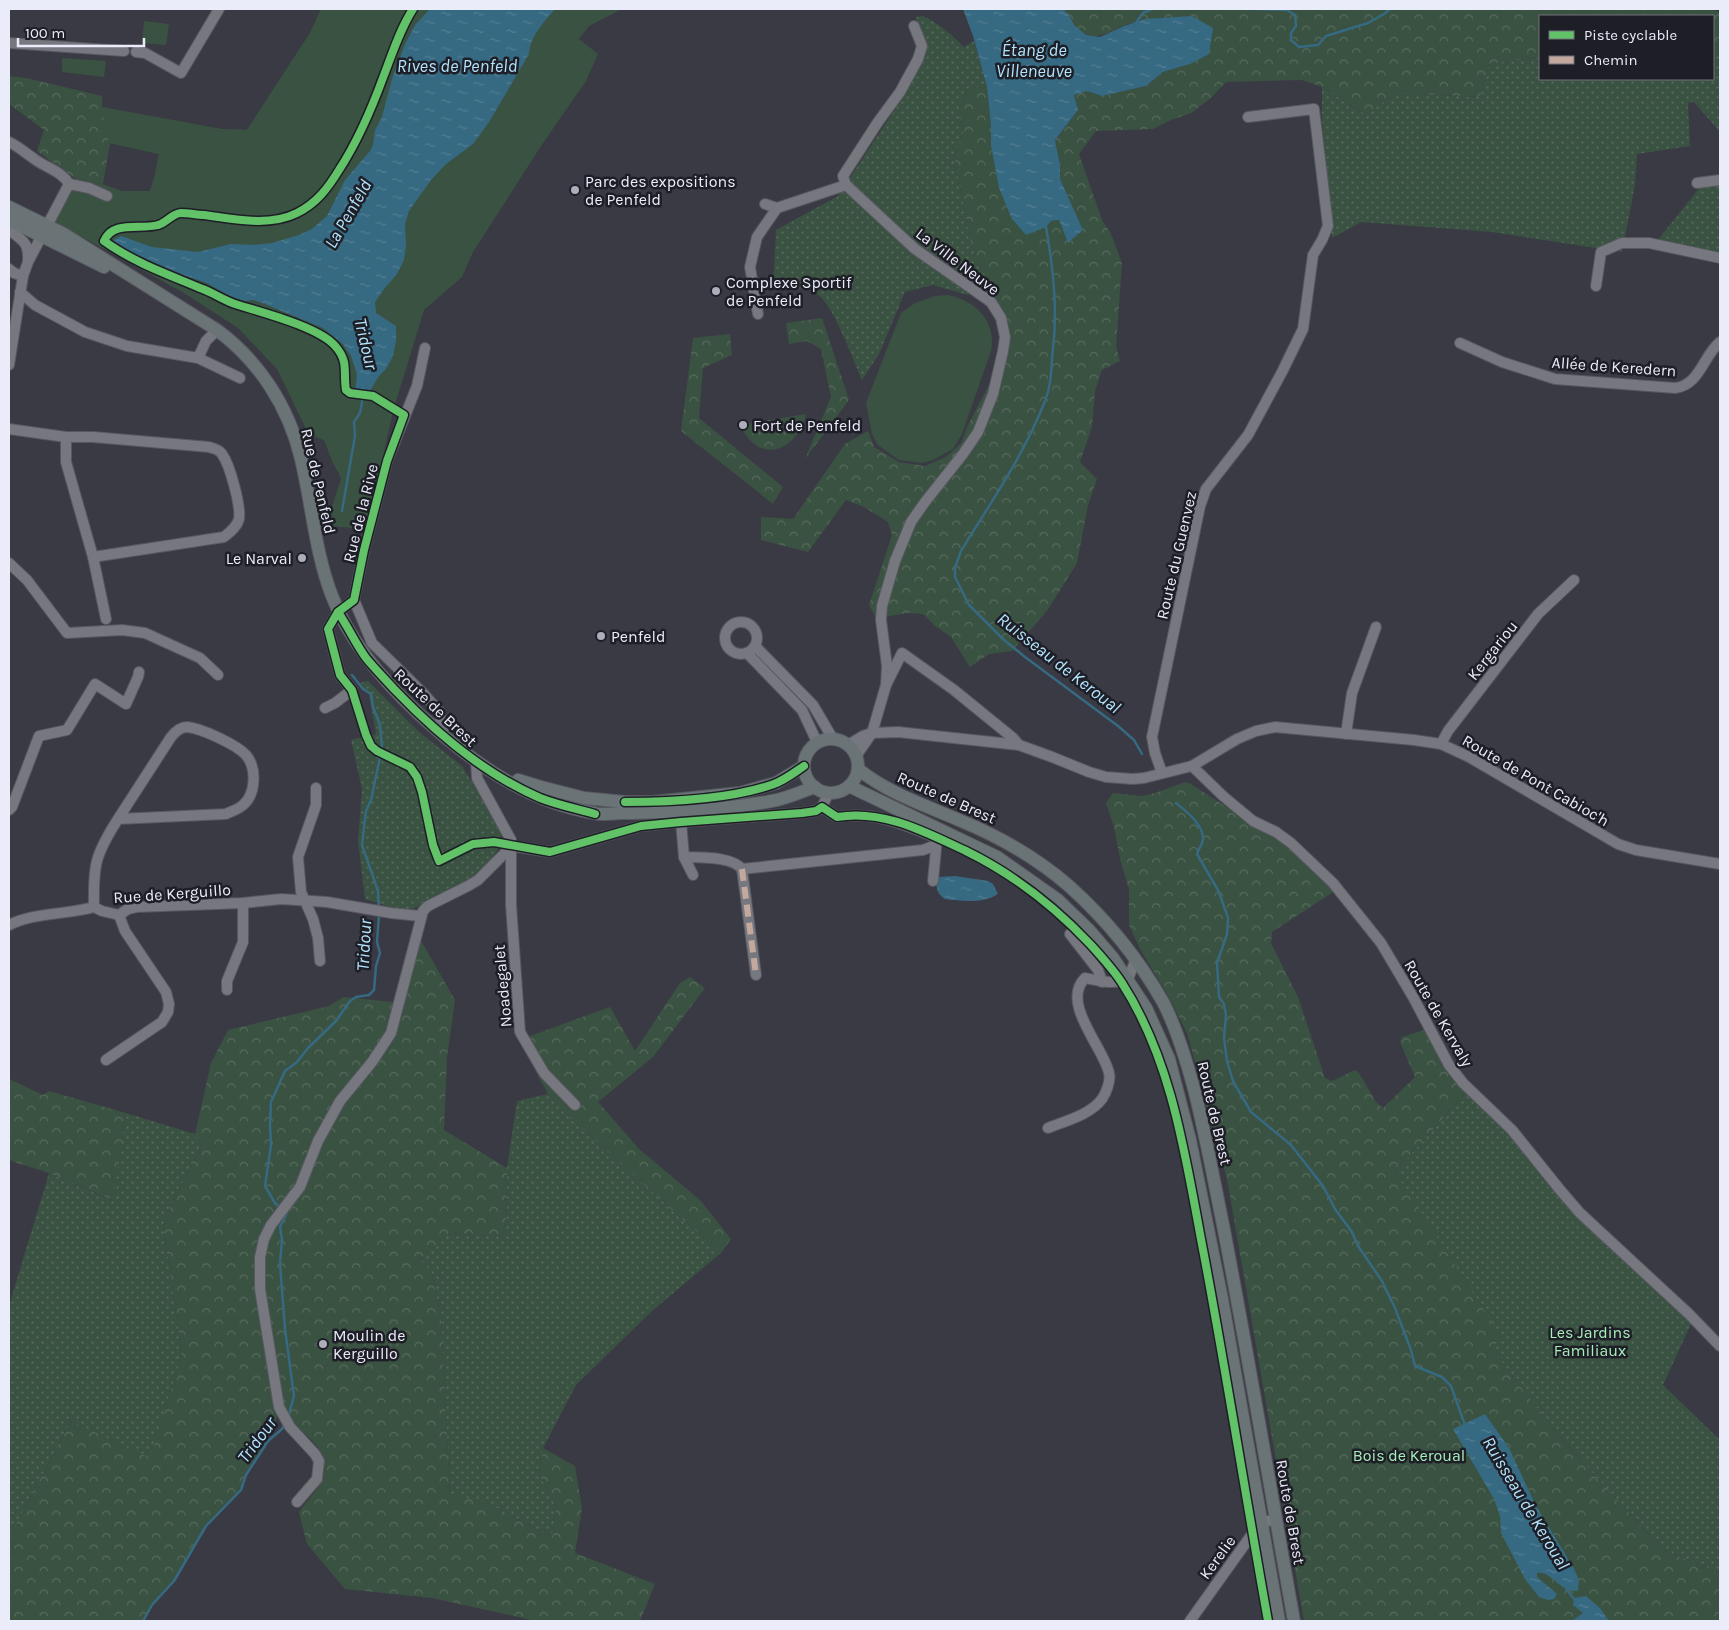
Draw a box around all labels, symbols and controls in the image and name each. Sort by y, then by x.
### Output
scale bar [18,15,144,47]
legend [1539,15,1714,80]
text: 100 m [25,24,65,42]
text: Piste cyclable [1584,26,1677,44]
water label: Étang de Villeneuve [996,39,1072,82]
text: Chemin [1584,51,1638,69]
water label: Rives de Penfeld [397,55,518,77]
place label: Parc des expositions de Penfeld [585,172,736,209]
water label: La Penfeld [320,175,377,252]
marker: Parc des expositions de Penfeld [569,184,581,196]
street label: La Ville Neuve [912,224,1003,299]
place label: Complexe Sportif de Penfeld [726,273,852,310]
marker: Complexe Sportif de Penfeld [710,285,722,297]
water label: Tridour [349,316,383,373]
street label: Allée de Keredern [1551,353,1677,380]
place label: Fort de Penfeld [753,416,861,435]
marker: Fort de Penfeld [737,419,749,431]
street label: Rue de Penfeld [297,427,340,536]
street label: Rue de la Rive [339,462,382,564]
street label: Route du Guenvez [1153,489,1200,621]
place label: Le Narval [226,549,292,568]
marker: Le Narval [296,552,308,564]
water label: Ruisseau de Keroual [993,608,1126,718]
street label: Kergariou [1463,617,1522,684]
place label: Penfeld [611,627,665,646]
marker: Penfeld [595,630,607,642]
street label: Route de Brest [390,664,481,751]
street label: Route de Pont Cabioc'h [1459,731,1613,830]
street label: Route de Brest [894,767,999,828]
street label: Rue de Kerguillo [113,880,231,907]
water label: Tridour [352,917,376,972]
street label: Noadegalet [489,944,516,1028]
street label: Route de Kervaly [1400,956,1477,1071]
street label: Route de Brest [1193,1059,1236,1167]
park label: Les Jardins Familiaux [1549,1323,1631,1360]
place label: Moulin de Kerguillo [333,1326,405,1363]
marker: Moulin de Kerguillo [317,1338,329,1350]
water label: Tridour [232,1412,282,1468]
water label: Ruisseau de Keroual [1478,1433,1575,1574]
park label: Bois de Keroual [1353,1446,1465,1465]
street label: Route de Brest [1272,1458,1309,1566]
street label: Kerelie [1195,1532,1240,1583]

